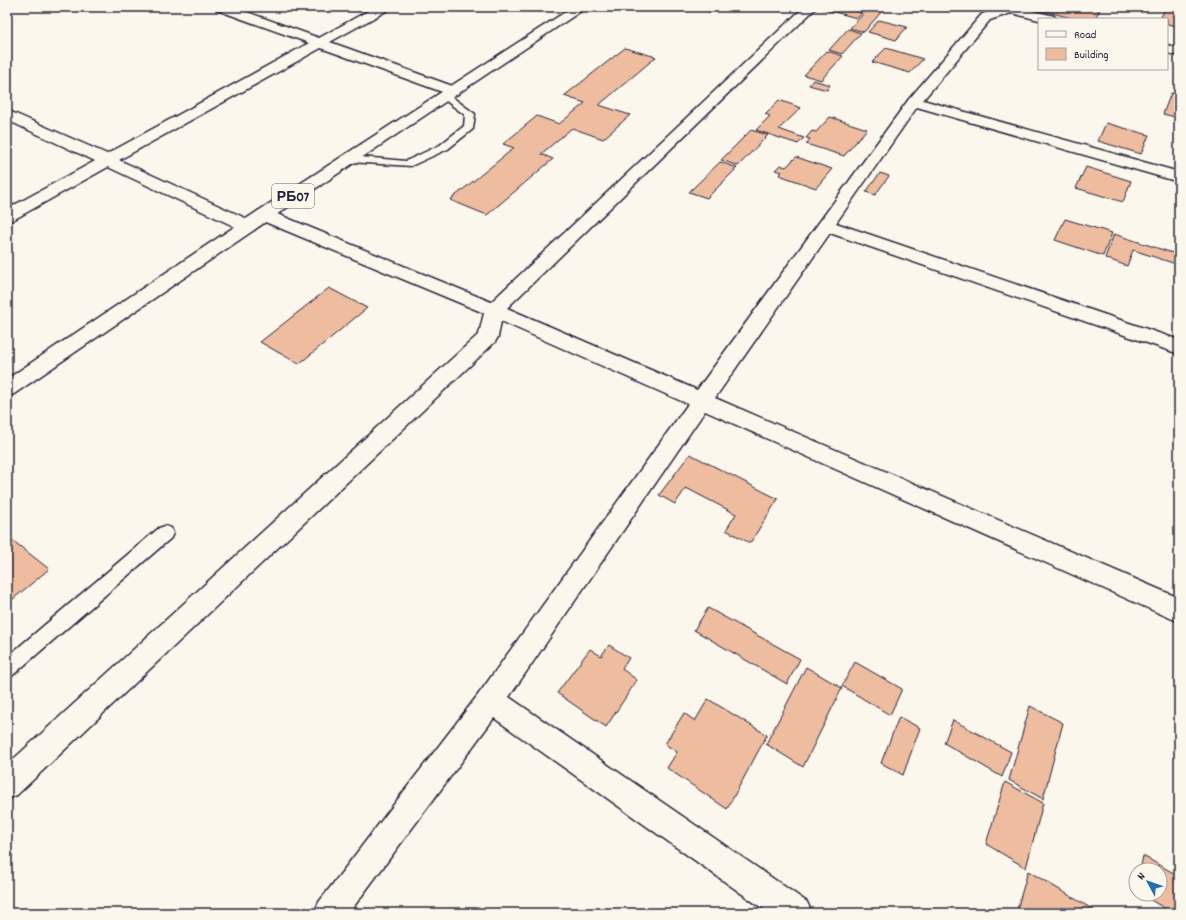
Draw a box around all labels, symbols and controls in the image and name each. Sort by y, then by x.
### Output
legend [1038,18,1168,70]
text: Road [1074,27,1096,44]
text: Building [1074,47,1109,64]
road number: РБ07 [272,184,314,208]
north arrow [1128,862,1168,902]
text: N [1134,869,1150,884]

